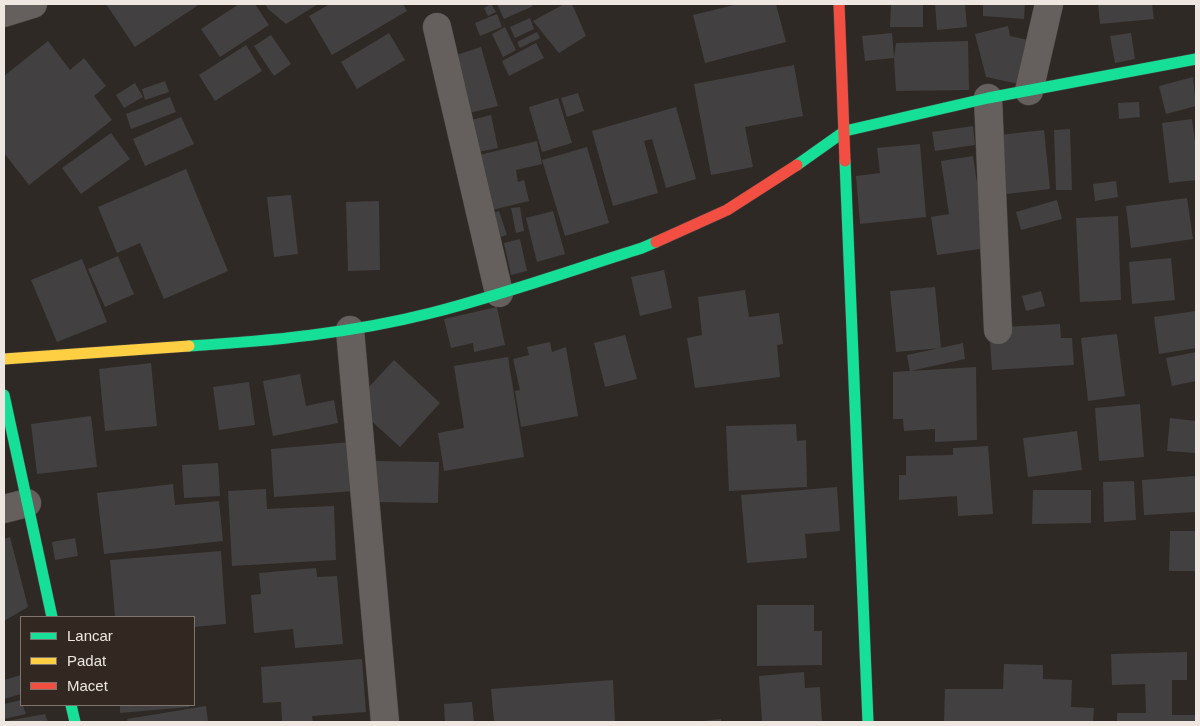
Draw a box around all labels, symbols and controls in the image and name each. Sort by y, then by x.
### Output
legend [20,616,195,706]
text: Lancar [67,627,113,644]
text: Padat [67,652,106,669]
text: Macet [67,677,108,694]

